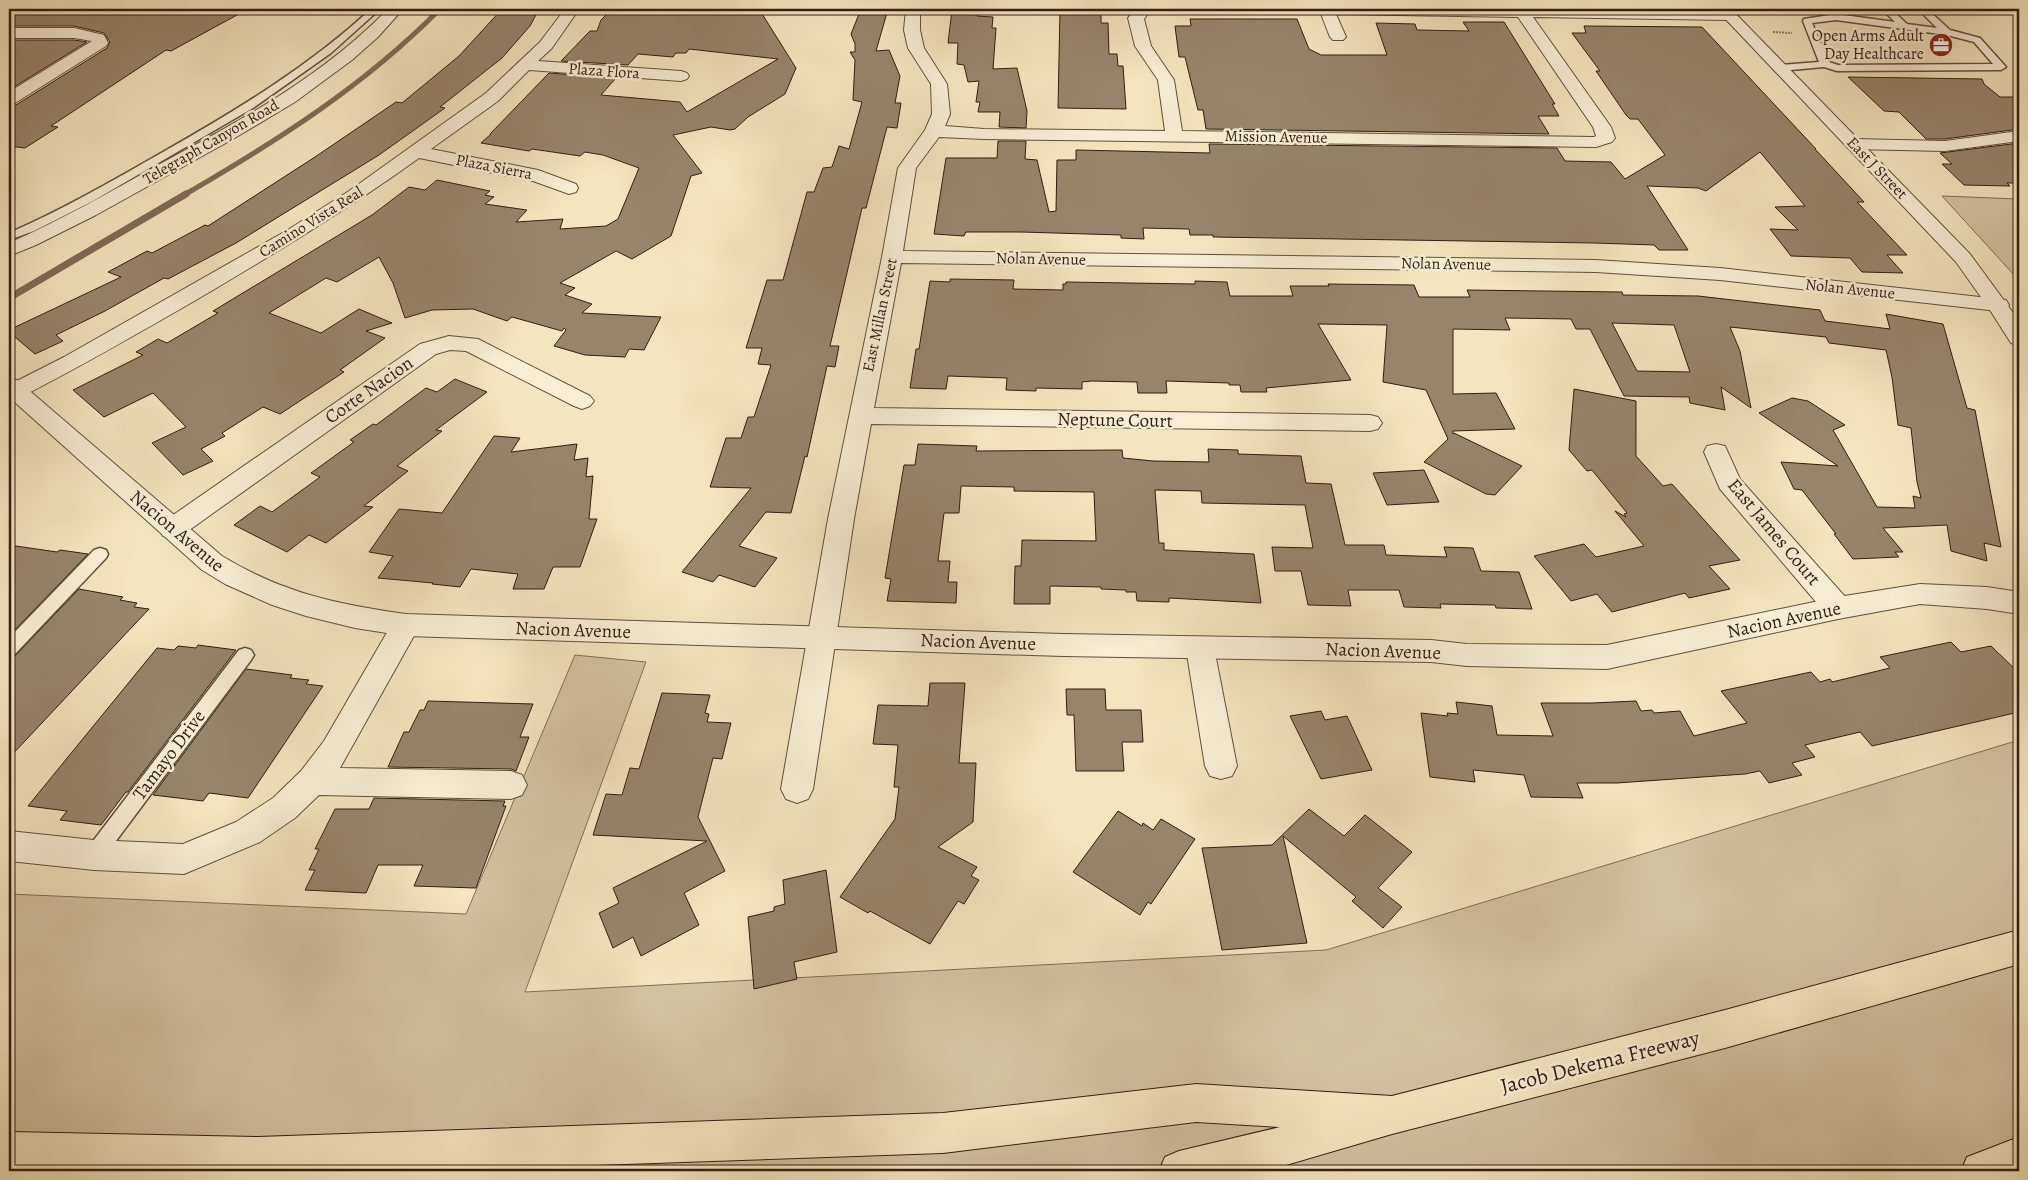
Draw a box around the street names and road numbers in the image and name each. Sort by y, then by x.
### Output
street label: Plaza Flora [567,58,641,85]
street label: Telegraph Canyon Road [139,94,283,190]
street label: Mission Avenue [1224,125,1328,149]
street label: East J Street [1842,132,1912,204]
street label: Plaza Sierra [454,149,535,185]
street label: Camino Vista Real [255,181,367,263]
street label: Nolan Avenue [996,247,1086,271]
street label: Nolan Avenue [1401,252,1491,276]
street label: East Millan Street [857,256,903,374]
street label: Nolan Avenue [1804,273,1896,305]
street label: Corte Nacion [320,350,418,430]
street label: Neptune Court [1057,406,1173,434]
street label: East James Court [1721,473,1827,591]
street label: Nacion Avenue [124,484,230,578]
street label: Nacion Avenue [1725,595,1843,645]
street label: Nacion Avenue [515,615,631,645]
street label: Nacion Avenue [920,627,1036,657]
street label: Nacion Avenue [1325,636,1441,666]
street label: Tamayo Drive [127,705,211,805]
street label: Jacob Dekema Freeway [1497,1023,1703,1101]

